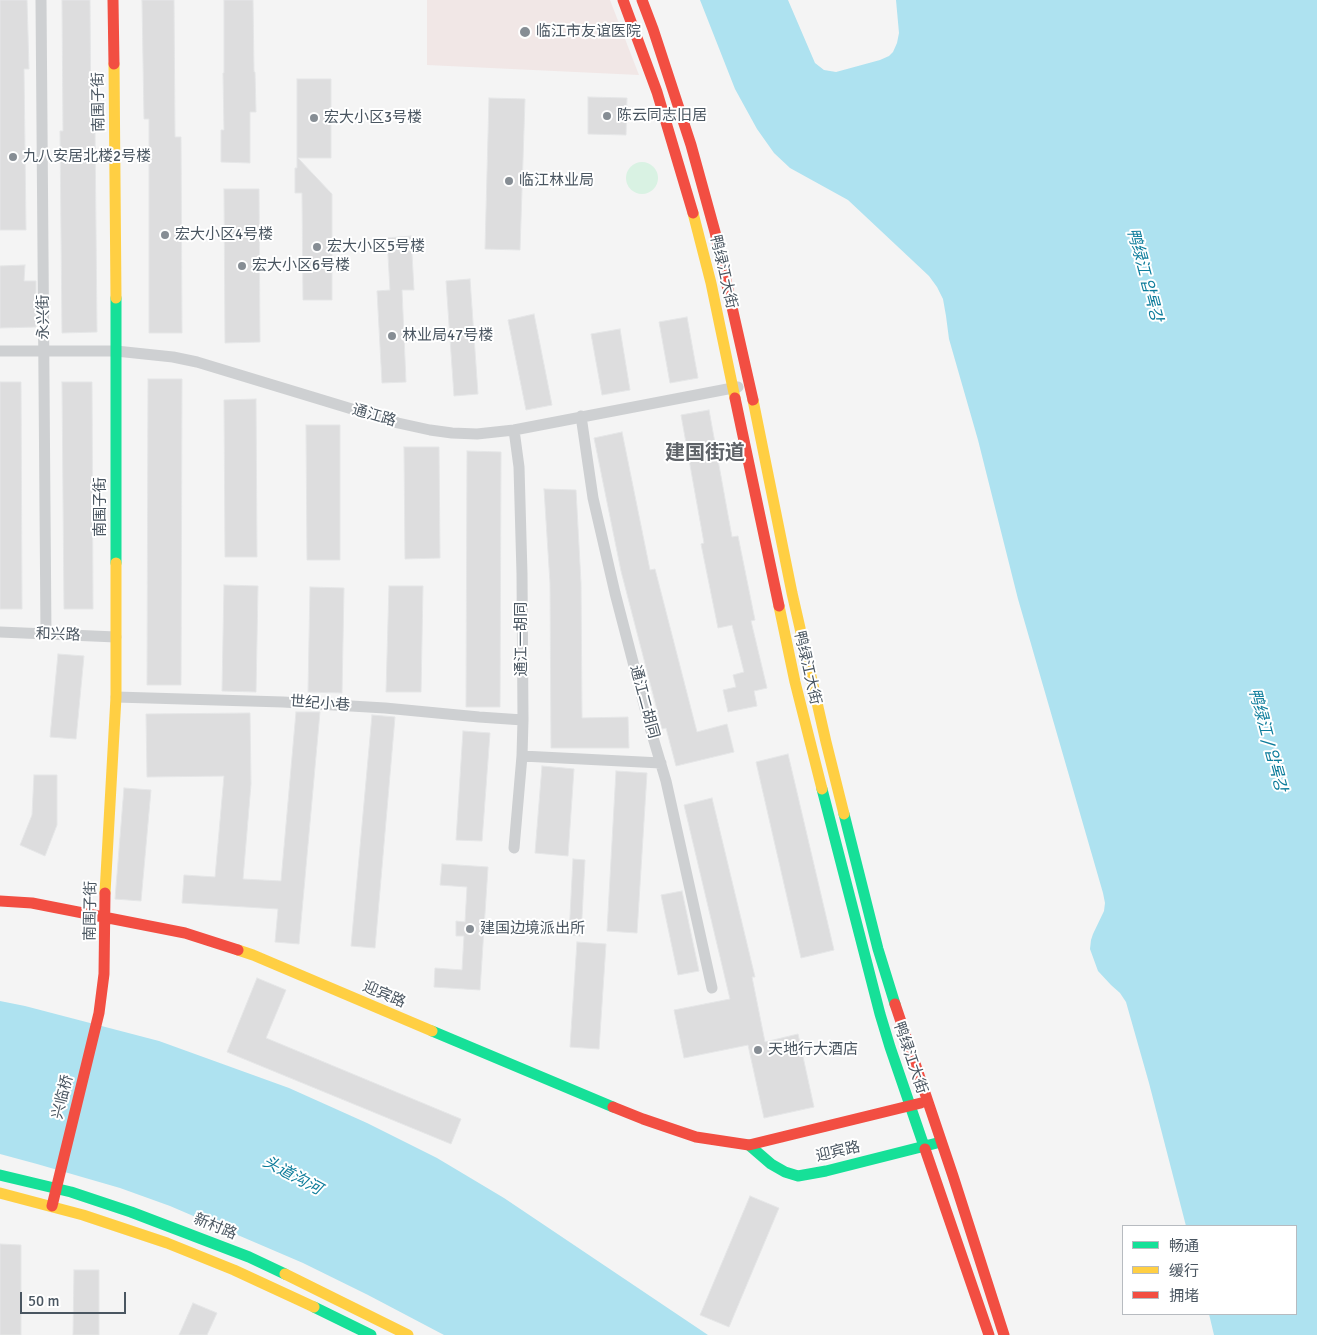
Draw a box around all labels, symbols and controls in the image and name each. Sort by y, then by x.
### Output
place label: 临江市友谊医院 [536,23,641,41]
marker: 临江市友谊医院 [518,25,532,39]
street label: 南围子街 [89,72,109,132]
place label: 陈云同志旧居 [617,107,707,125]
place label: 宏大小区3号楼 [324,109,422,127]
marker: 陈云同志旧居 [601,110,613,122]
marker: 宏大小区3号楼 [308,112,320,124]
place label: 九八安居北楼2号楼 [23,148,151,166]
marker: 九八安居北楼2号楼 [7,151,19,163]
place label: 临江林业局 [519,172,594,190]
marker: 临江林业局 [503,175,515,187]
place label: 宏大小区4号楼 [175,226,273,244]
water label: 鸭绿江 압록강 [1122,226,1166,324]
marker: 宏大小区4号楼 [159,229,171,241]
street label: 鸭绿江大街 [706,233,740,311]
place label: 宏大小区5号楼 [327,238,425,256]
marker: 宏大小区5号楼 [311,241,323,253]
place label: 宏大小区6号楼 [252,257,350,275]
marker: 宏大小区6号楼 [236,260,248,272]
street label: 永兴街 [35,295,53,339]
place label: 林业局47号楼 [402,327,493,345]
marker: 林业局47号楼 [386,330,398,342]
street label: 通江路 [350,401,398,431]
district label: 建国街道 [665,442,745,466]
street label: 南围子街 [92,477,110,537]
street label: 通江一胡同 [513,602,531,676]
street label: 和兴路 [35,625,81,645]
street label: 鸭绿江大街 [790,629,824,707]
street label: 通江二胡同 [626,663,662,741]
water label: 鸭绿江 / 압록강 [1244,686,1290,794]
street label: 世纪小巷 [289,693,351,715]
street label: 南围子街 [81,881,101,941]
place label: 建国边境派出所 [480,920,585,938]
marker: 建国边境派出所 [464,923,476,935]
street label: 迎宾路 [360,978,408,1012]
street label: 鸭绿江大街 [889,1020,931,1096]
place label: 天地行大酒店 [768,1041,858,1059]
marker: 天地行大酒店 [752,1044,764,1056]
street label: 兴临桥 [49,1073,77,1121]
street label: 迎宾路 [814,1138,862,1166]
water label: 头道沟河 [259,1153,325,1199]
street label: 新村路 [191,1210,239,1244]
legend [1122,1225,1297,1315]
text: 畅通 [1169,1237,1199,1255]
text: 缓行 [1169,1262,1199,1280]
scale bar [22,1282,129,1314]
text: 拥堵 [1169,1287,1199,1305]
text: 50 m [28,1292,59,1310]

